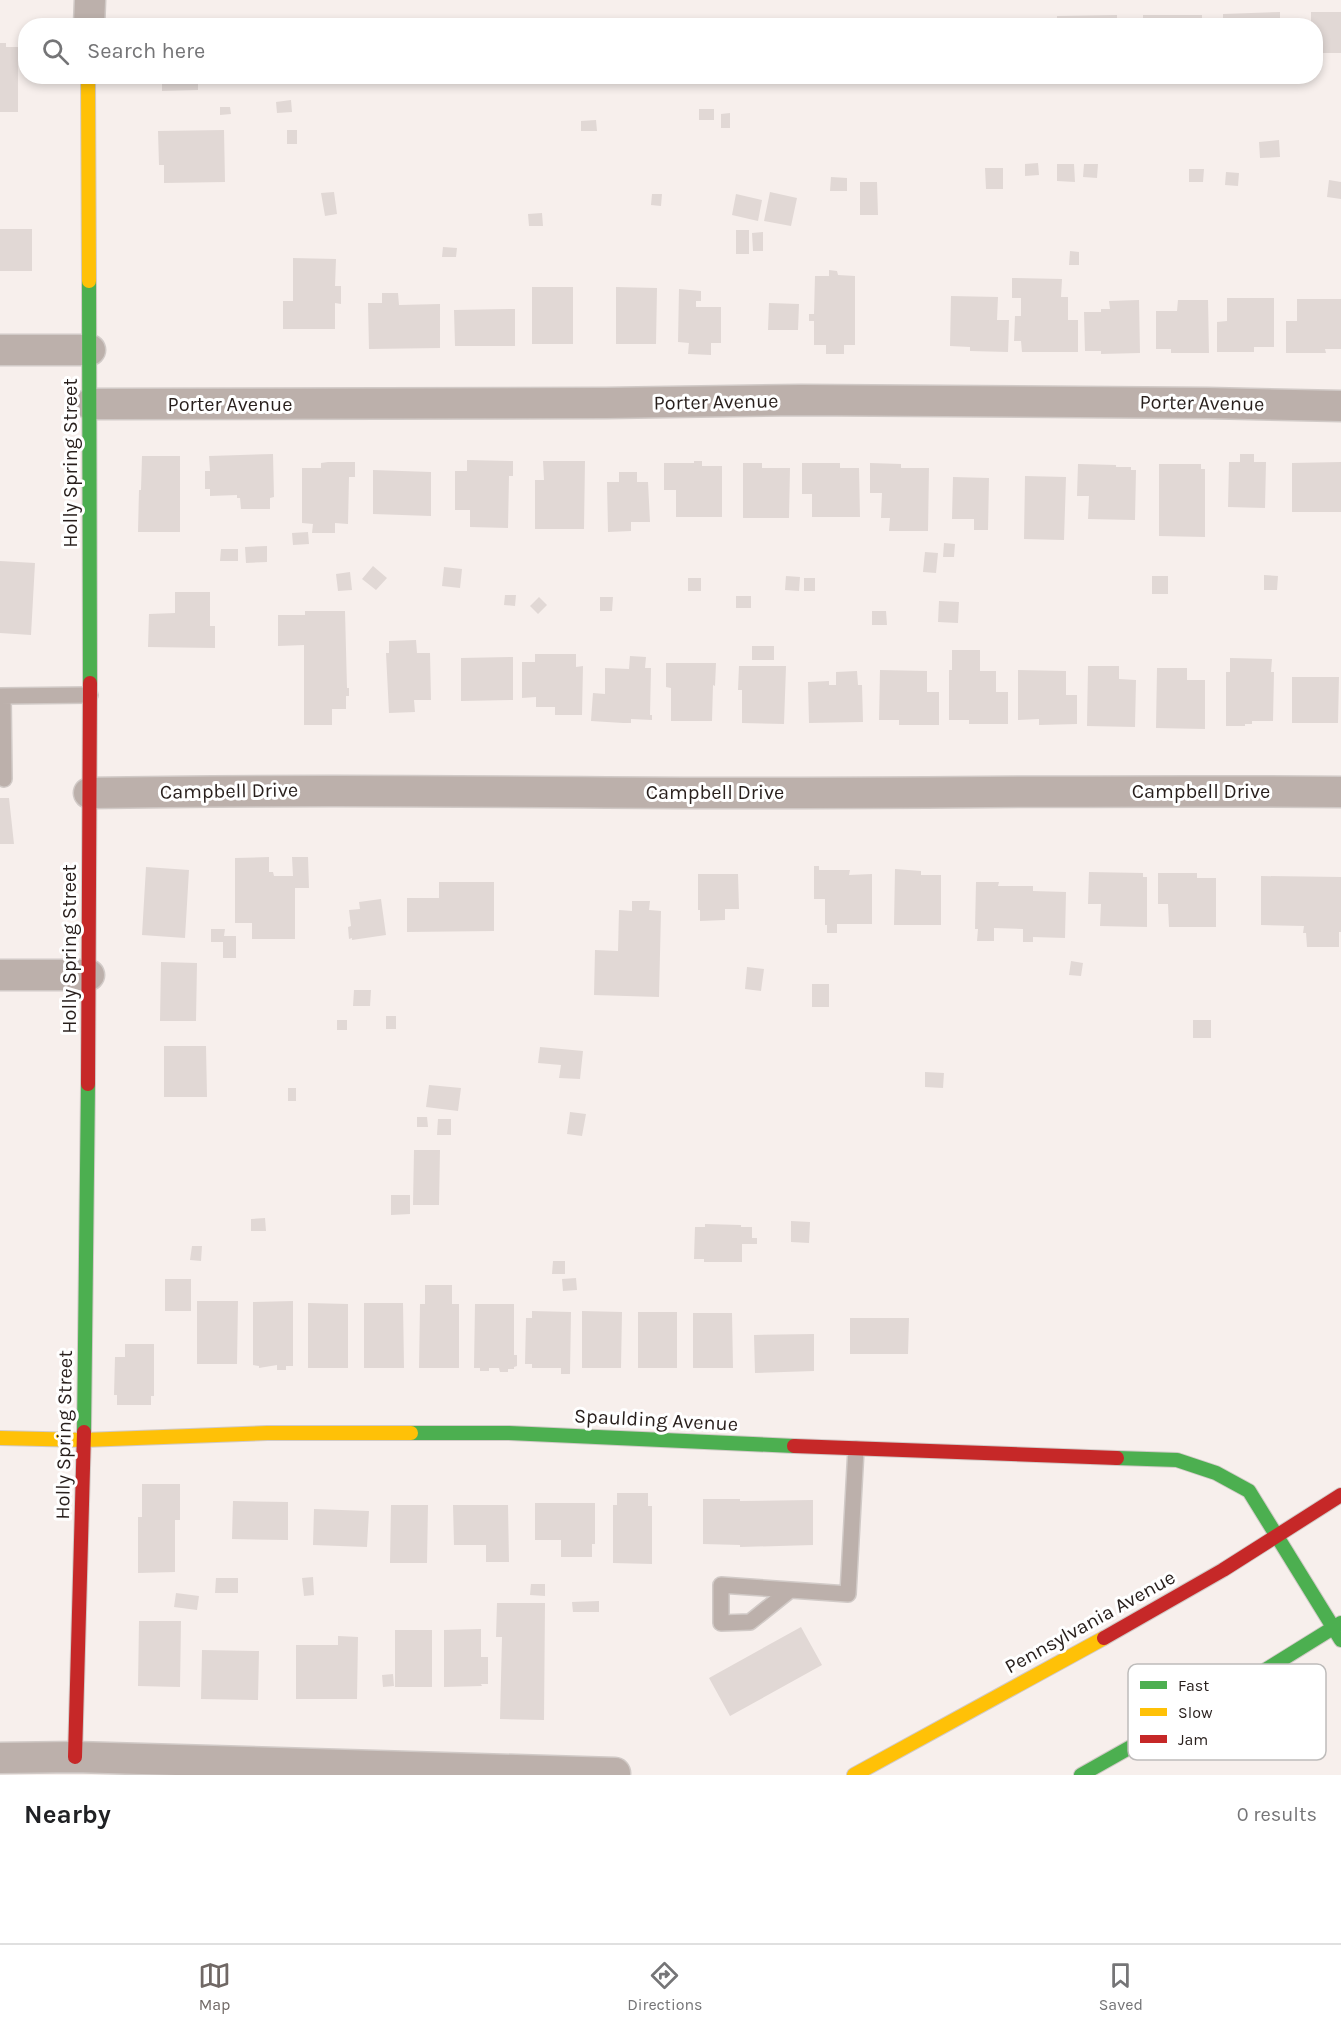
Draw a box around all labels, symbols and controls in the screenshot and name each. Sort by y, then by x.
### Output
search box [18,18,1323,84]
icon: search [39,35,72,68]
text: Search here [87,38,205,64]
street label: Holly Spring Street [59,378,82,548]
street label: Porter Avenue [653,389,779,415]
street label: Porter Avenue [1139,390,1265,416]
street label: Porter Avenue [168,393,292,416]
street label: Campbell Drive [160,778,298,804]
street label: Campbell Drive [1132,780,1270,803]
street label: Campbell Drive [646,781,784,804]
street label: Holly Spring Street [58,864,81,1034]
street label: Holly Spring Street [51,1350,77,1520]
street label: Spaulding Avenue [573,1404,739,1436]
street label: Pennsylvania Avenue [1001,1566,1179,1678]
legend [1128,1664,1326,1760]
text: Fast [1178,1676,1209,1695]
text: Slow [1178,1703,1213,1722]
text: Jam [1178,1730,1208,1749]
text: Nearby [24,1799,111,1830]
text: 0 results [1237,1803,1317,1826]
tab: Map [198,1959,231,2014]
tab: Directions [627,1959,702,2014]
tab: Saved [1099,1959,1143,2014]

